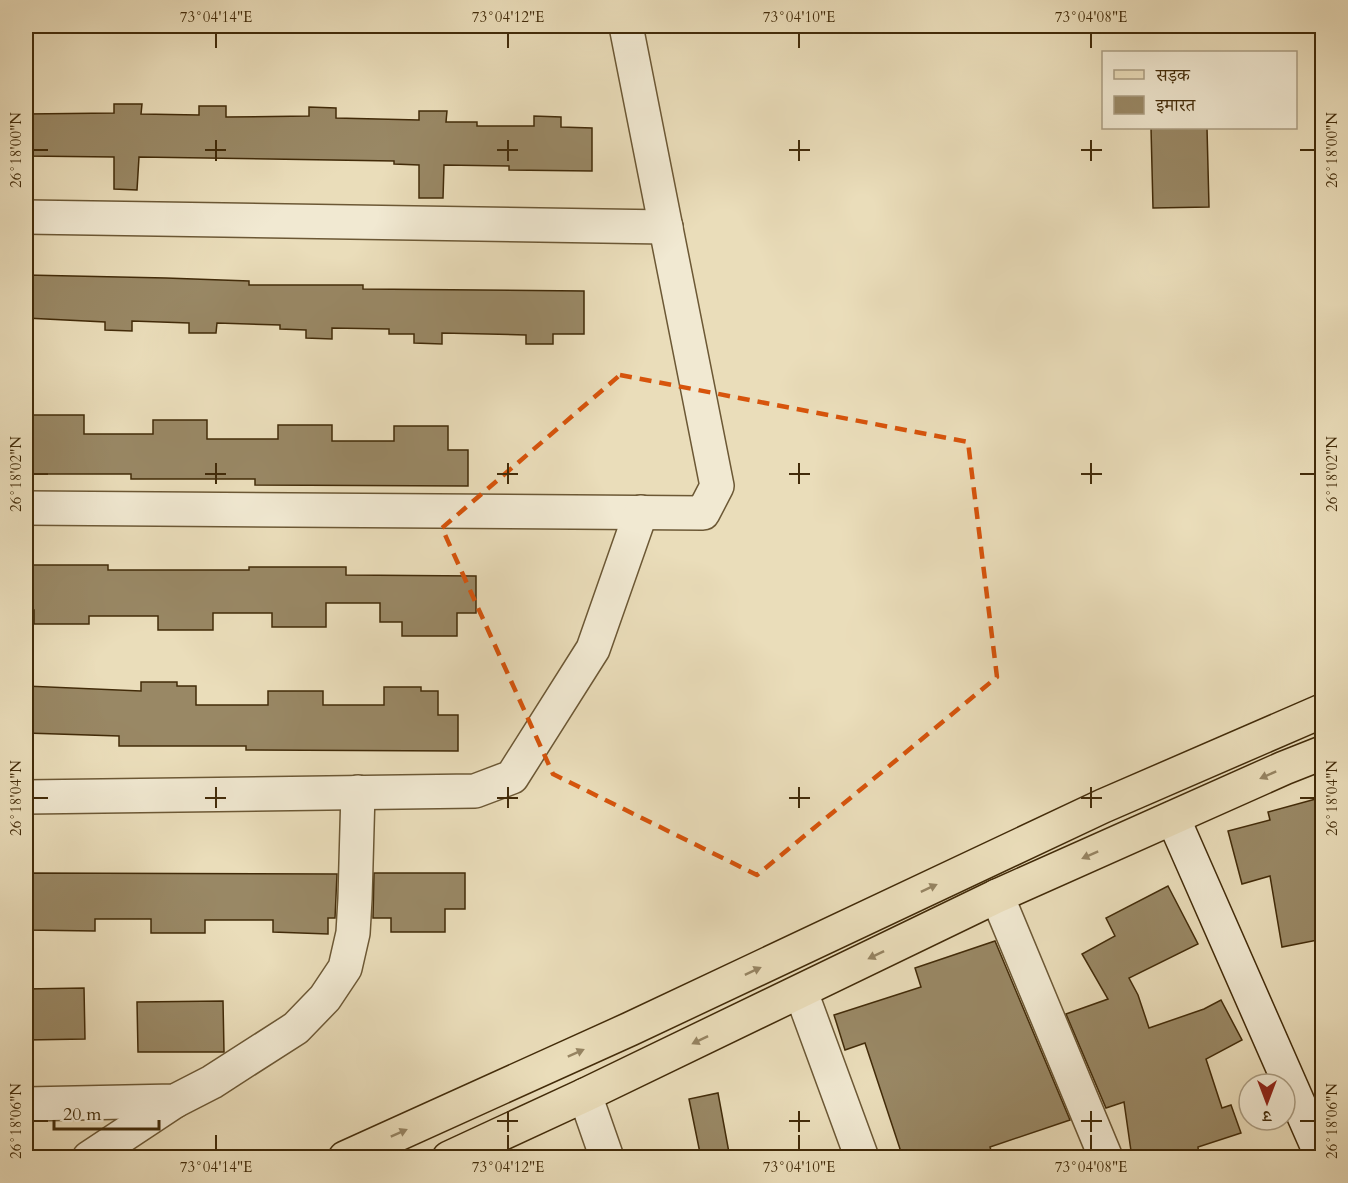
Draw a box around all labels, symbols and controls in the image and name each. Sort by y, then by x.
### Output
text: 73°04'14"E [180,7,252,27]
text: 73°04'12"E [472,7,544,27]
text: 73°04'10"E [763,7,835,27]
text: 73°04'08"E [1055,7,1127,27]
legend [1102,51,1297,129]
text: सड़क [1155,63,1191,88]
text: इमारत [1155,93,1196,118]
text: 26°18'00"N [6,112,26,188]
text: 26°18'00"N [1322,112,1342,188]
text: 26°18'02"N [6,436,26,512]
text: 26°18'02"N [1322,436,1342,512]
text: 26°18'04"N [6,760,26,836]
text: 26°18'04"N [1322,760,1342,836]
one-way arrow [1259,770,1277,780]
one-way arrow [1081,850,1099,860]
one-way arrow [921,883,938,892]
one-way arrow [867,950,884,960]
one-way arrow [745,966,762,975]
one-way arrow [692,1035,709,1045]
one-way arrow [568,1049,585,1058]
north arrow [1237,1072,1297,1132]
text: 26°18'06"N [6,1083,26,1159]
text: 26°18'06"N [1322,1083,1342,1159]
scale bar [54,1093,159,1131]
text: 20 m [63,1102,102,1127]
text: उ [1261,1105,1272,1127]
one-way arrow [390,1129,407,1138]
text: 73°04'14"E [180,1157,252,1177]
text: 73°04'12"E [472,1157,544,1177]
text: 73°04'10"E [763,1157,835,1177]
text: 73°04'08"E [1055,1157,1127,1177]

